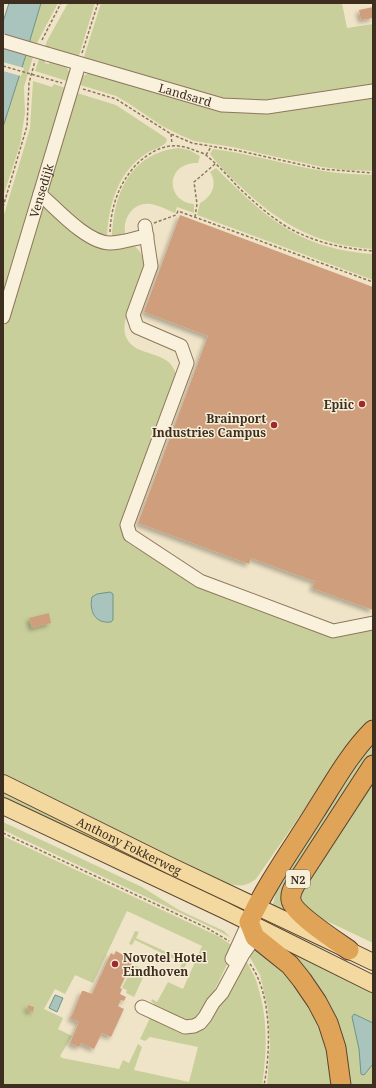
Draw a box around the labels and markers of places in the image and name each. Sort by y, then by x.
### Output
place label: Epiic [324,396,354,413]
marker: Epiic [357,399,367,409]
place label: Brainport Industries Campus [152,410,266,441]
marker: Brainport Industries Campus [269,420,279,430]
place label: Novotel Hotel Eindhoven [123,949,207,980]
marker: Novotel Hotel Eindhoven [110,959,120,969]

